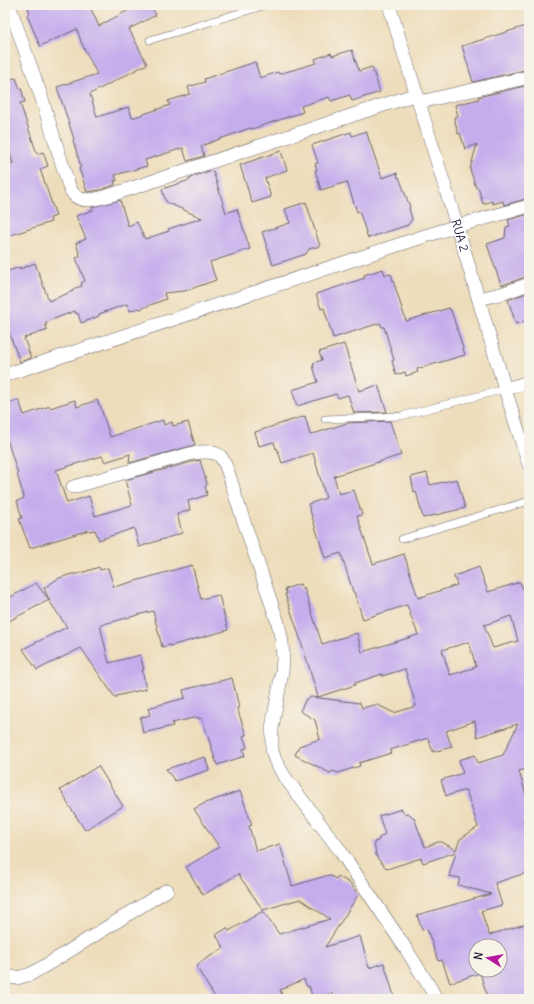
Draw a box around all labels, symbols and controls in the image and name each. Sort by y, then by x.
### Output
street label: RUA 2 [448,217,472,254]
north arrow [468,938,508,978]
text: N [471,951,486,961]

